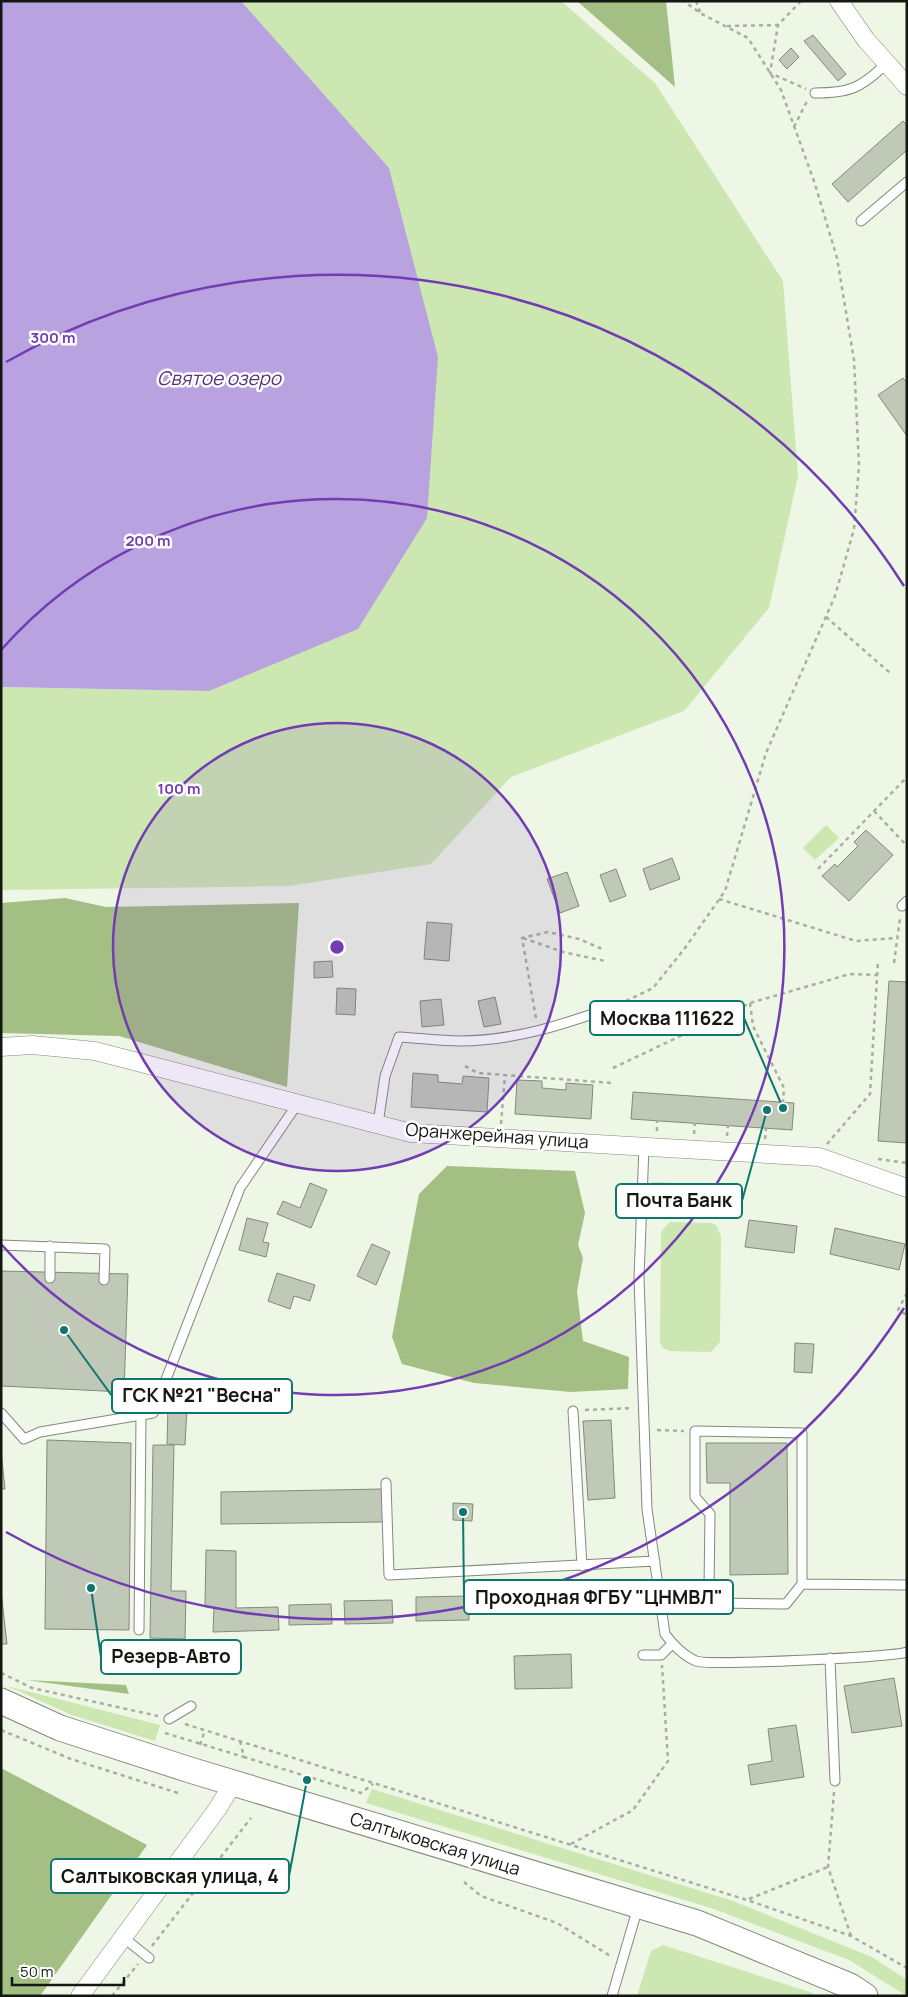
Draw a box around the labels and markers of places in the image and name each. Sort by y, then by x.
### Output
centre of rings [328,938,346,956]
callout: Москва 111622 [590,1001,744,1035]
callout: Почта Банк [616,1184,742,1218]
callout: ГСК №21 "Весна" [112,1379,292,1413]
callout: Проходная ФГБУ "ЦНМВЛ" [464,1580,733,1614]
callout: Резерв-Авто [101,1640,241,1674]
callout: Салтыковская улица, 4 [51,1859,289,1893]

